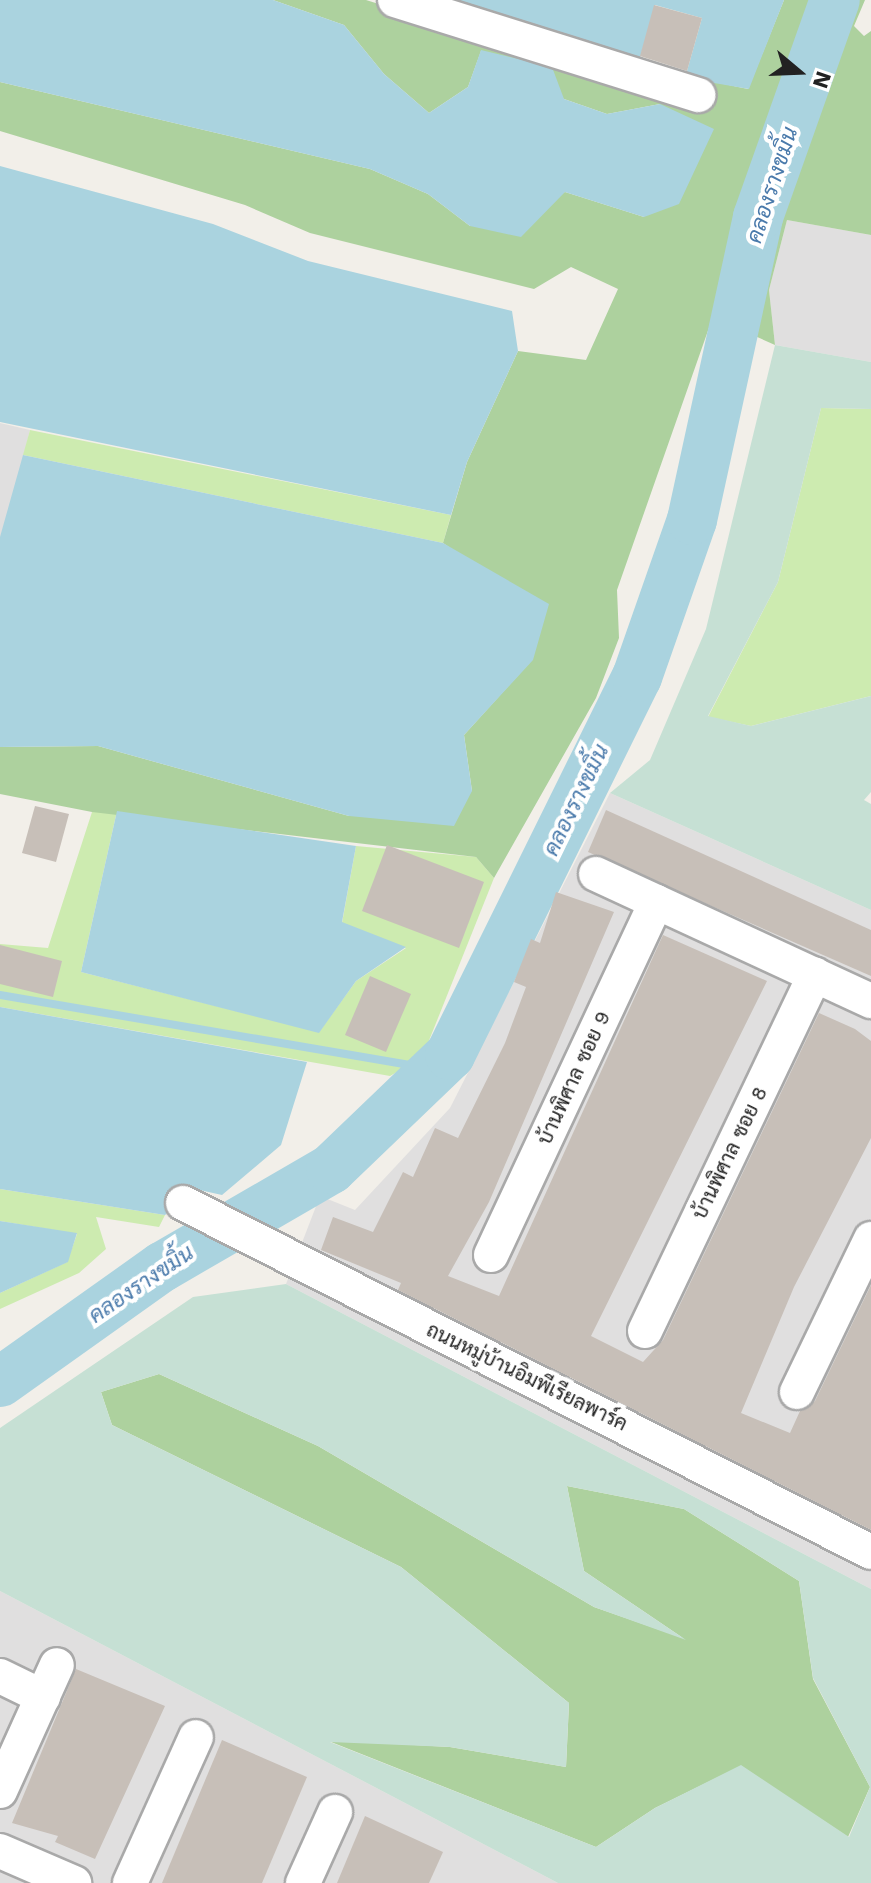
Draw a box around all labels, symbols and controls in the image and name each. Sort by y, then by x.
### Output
north arrow [759,32,839,112]
text: N [808,68,837,92]
water label: คลองรางขมิ้น [741,123,803,247]
water label: คลองรางขมิ้น [538,740,614,860]
street label: บ้านพิศาล ซอย 9 [533,1007,615,1149]
street label: บ้านพิศาล ซอย 8 [688,1083,772,1223]
water label: คลองรางขมิ้น [84,1239,198,1329]
street label: ถนนหมู่บ้านอิมพีเรียลพาร์ค [423,1318,631,1436]

